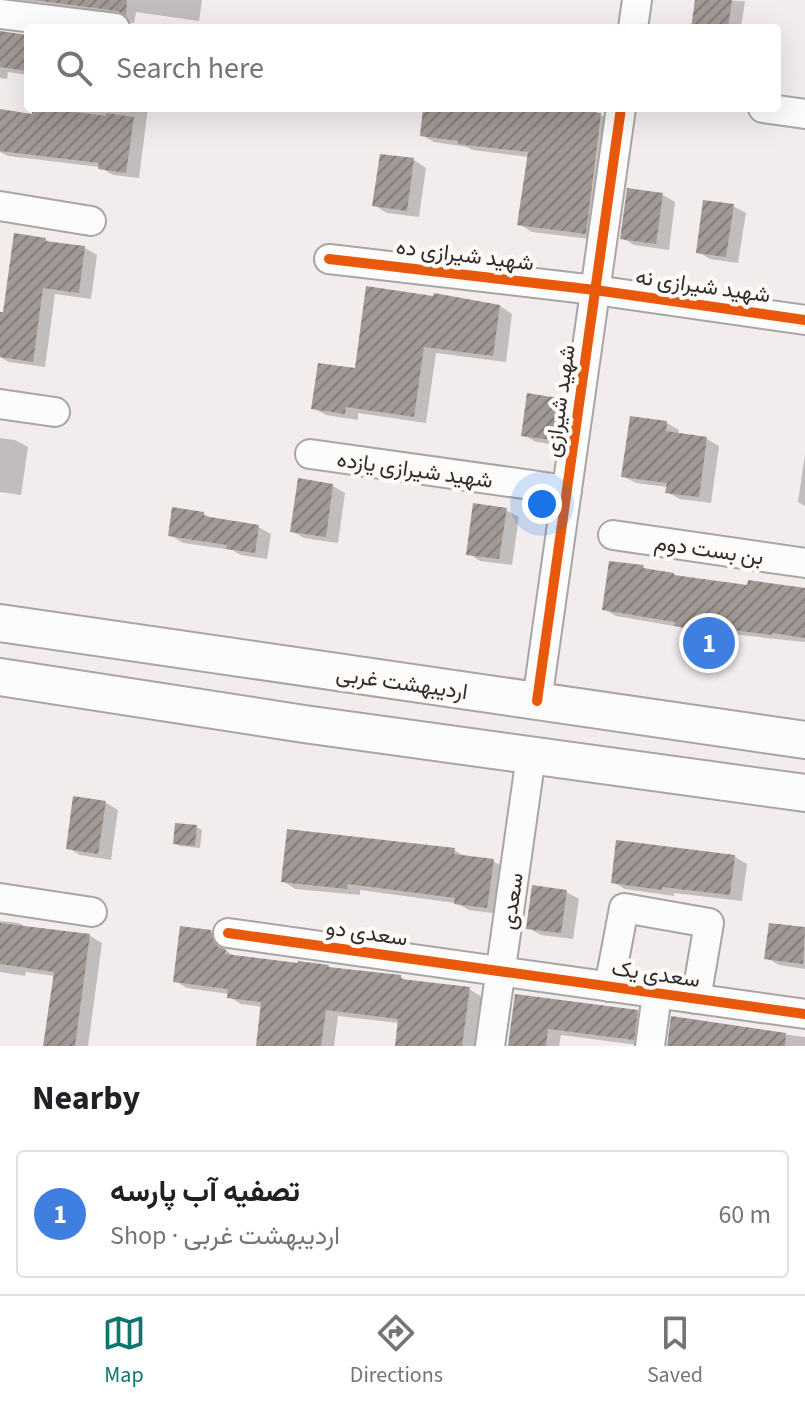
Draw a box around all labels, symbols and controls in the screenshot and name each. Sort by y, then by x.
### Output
search box [24,24,781,112]
icon: search [52,46,96,90]
text: Search here [116,47,264,90]
street label: شهید شیرازی ده [394,231,536,279]
street label: شهید شیرازی نه [633,261,772,311]
street label: شهید شیرازی [536,343,584,460]
street label: شهید شیرازی یازده [335,443,495,497]
your location [522,484,562,524]
street label: بن بست دوم [652,526,766,573]
pin: 1 [683,613,735,673]
street label: اردیبهشت غربی [334,658,470,708]
street label: سعدی [492,871,532,932]
street label: سعدی دو [324,911,410,955]
street label: سعدی یک [609,952,702,996]
text: Nearby [32,1074,140,1123]
text: تصفیه آب پارسه [110,1170,300,1213]
text: 1 [53,1196,67,1233]
text: 60 m [718,1196,771,1233]
text: Shop · اردیبهشت غربی [110,1217,340,1254]
tab: Map [102,1311,146,1391]
tab: Directions [350,1311,443,1391]
tab: Saved [647,1311,703,1391]

